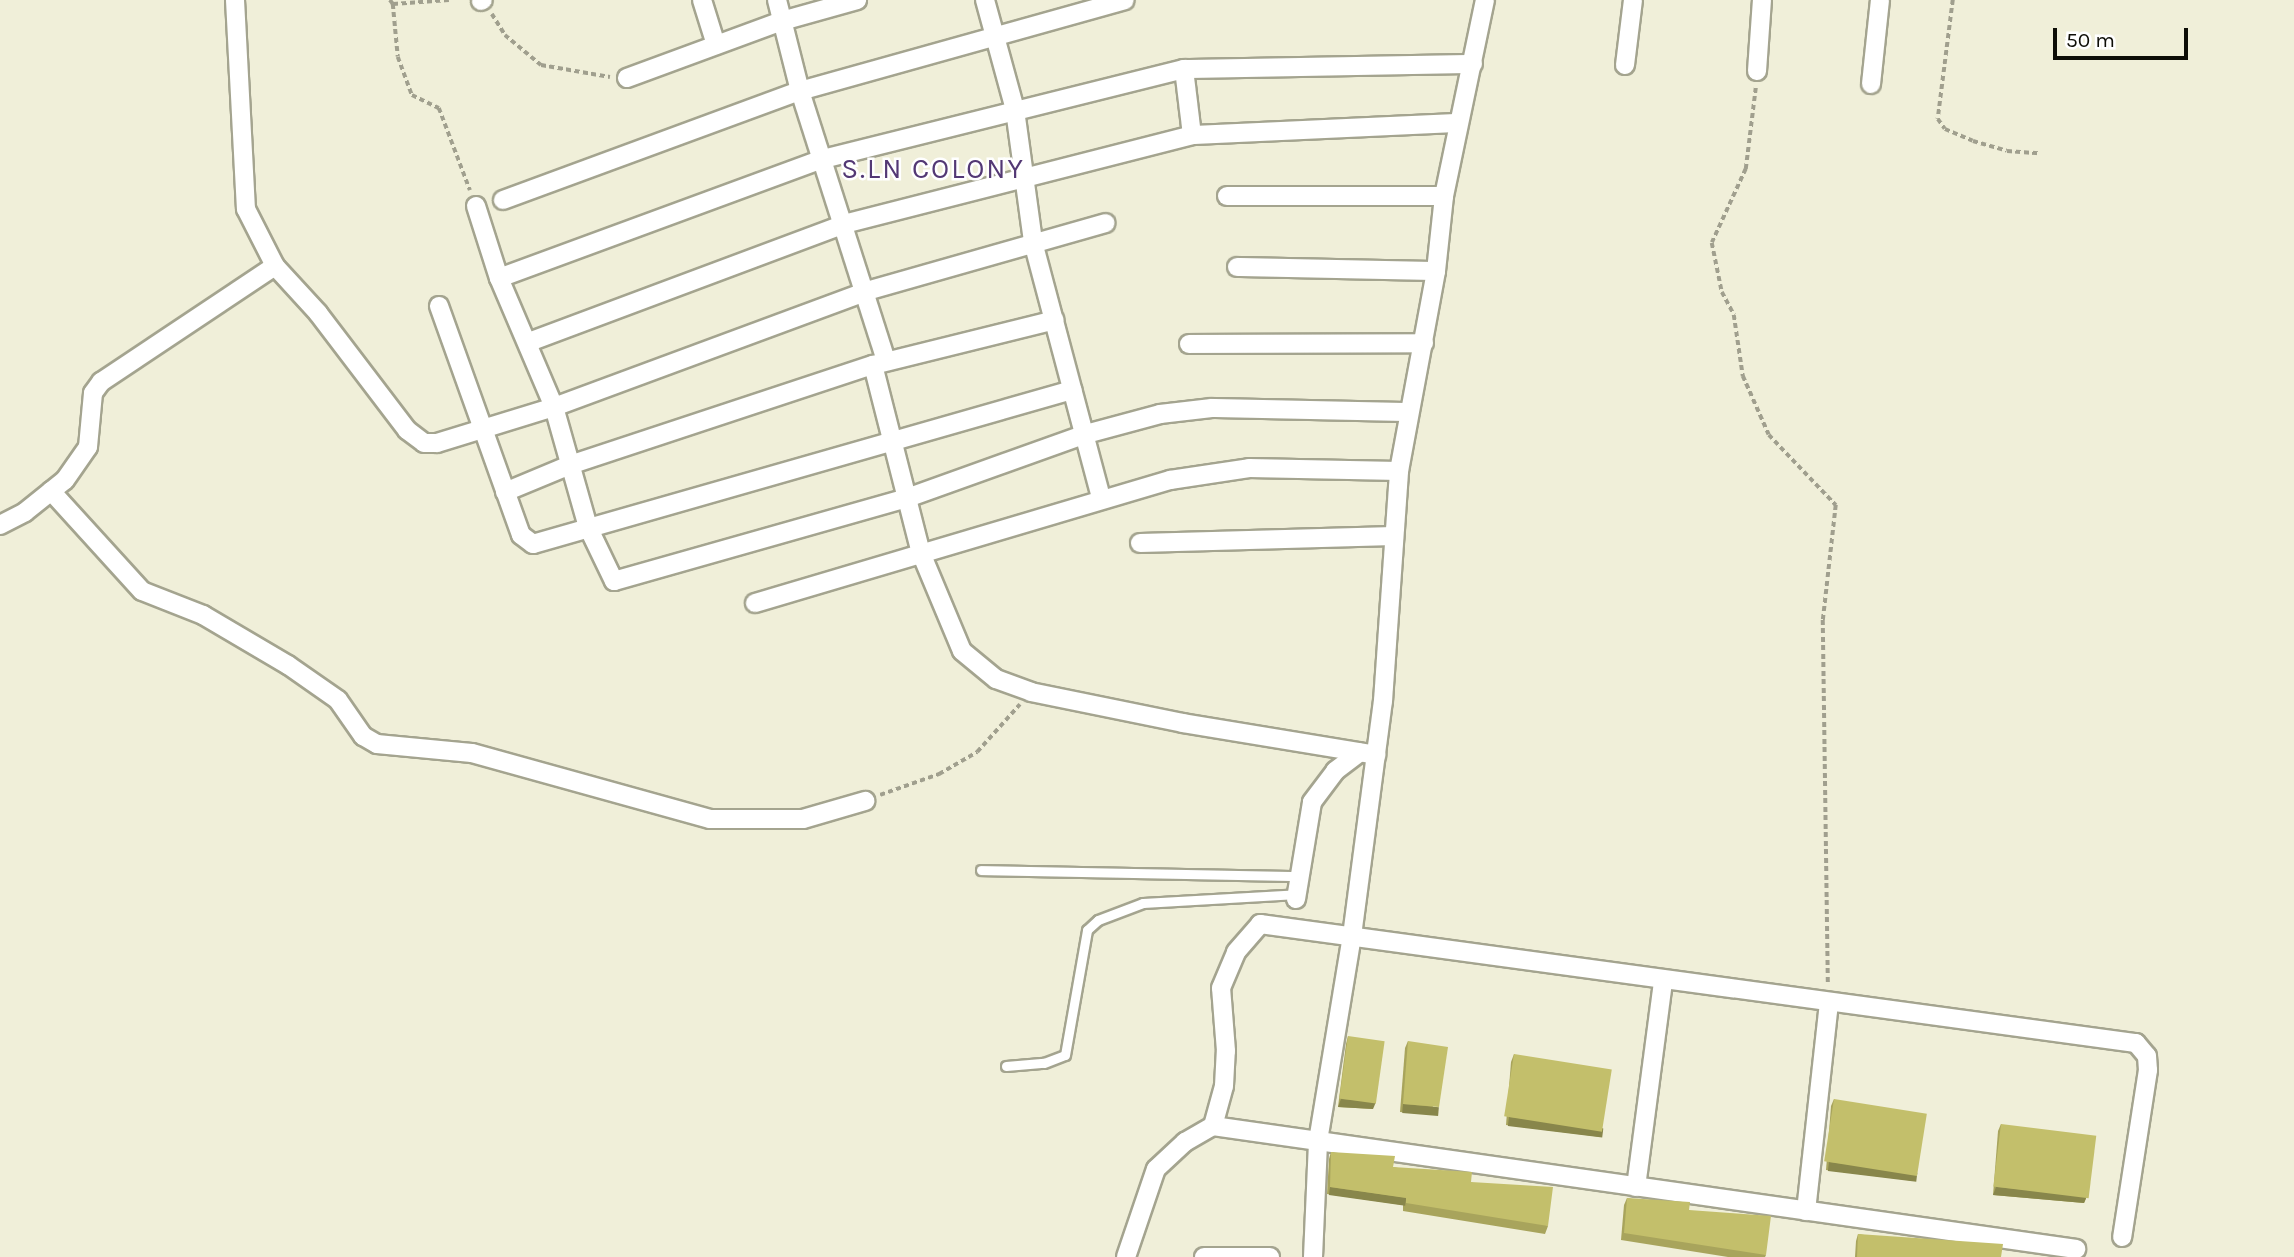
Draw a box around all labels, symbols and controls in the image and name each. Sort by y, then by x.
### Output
scale bar [2056,14,2191,58]
text: 50 m [2066,28,2115,52]
district label: S.LN COLONY [843,152,1023,186]

